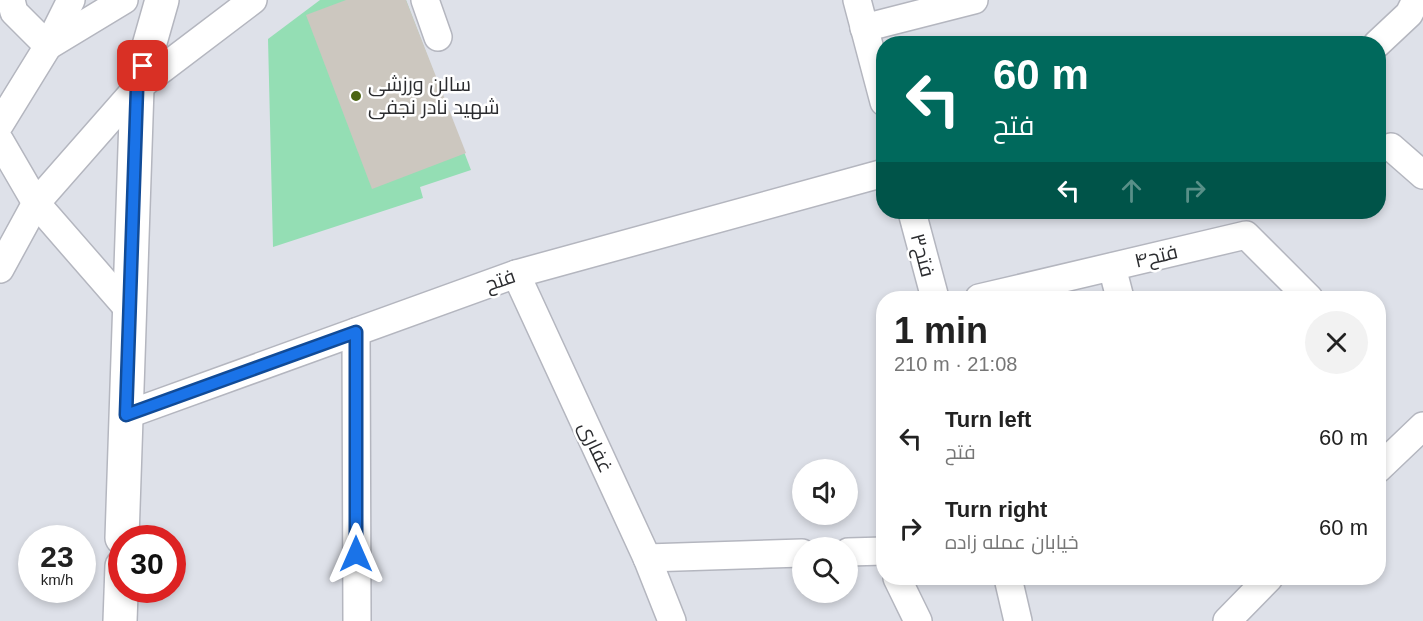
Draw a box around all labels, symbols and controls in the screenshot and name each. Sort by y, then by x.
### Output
pin [117,40,168,91]
icon: arrive [126,49,159,82]
text: 60 m [993,51,1089,98]
icon: left [894,60,972,138]
place label: سالن ورزشی شهید نادر نجفی [368,73,499,120]
marker: سالن ورزشی شهید نادر نجفی [349,89,363,103]
text: فتح [993,111,1034,141]
icon: left [1052,174,1085,207]
icon: ahead [1115,174,1148,207]
icon: right [1178,174,1211,207]
street label: فتح۳ [904,231,939,280]
street label: فتح۴ [1132,240,1181,275]
street label: فتح [482,265,519,298]
text: 1 min [894,310,988,351]
button: close [1305,311,1368,374]
text: 210 m · 21:08 [894,353,1017,375]
text: Turn left [945,407,1031,432]
street label: غفاری [573,418,617,477]
icon: left [894,422,927,455]
text: 60 m [1319,425,1368,450]
text: فتح [945,441,976,463]
map controls [792,459,858,603]
button: sound [792,459,858,525]
text: Turn right [945,497,1047,522]
icon: right [894,512,927,545]
text: 60 m [1319,515,1368,540]
position arrow [324,522,388,586]
speed limit sign: 30 [108,525,186,603]
text: خیابان عمله زاده [945,531,1079,553]
button: search [792,537,858,603]
text: 23 [40,540,74,573]
text: km/h [41,571,73,588]

